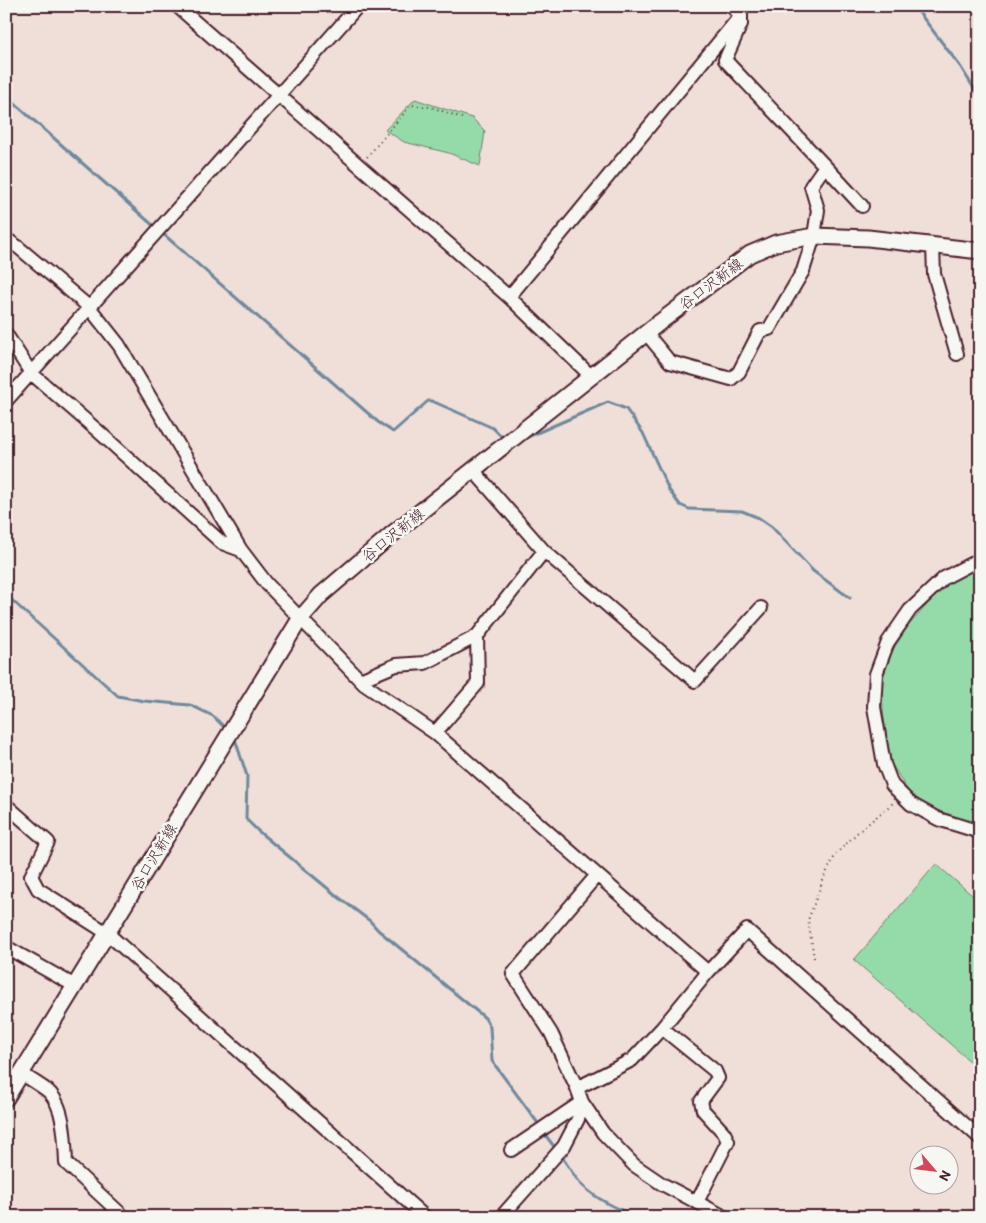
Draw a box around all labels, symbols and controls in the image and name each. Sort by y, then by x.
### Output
street label: 谷口沢新線 [676,254,746,314]
street label: 谷口沢新線 [358,504,428,566]
street label: 谷口沢新線 [127,820,181,894]
north arrow [908,1146,958,1196]
text: N [935,1168,955,1184]

